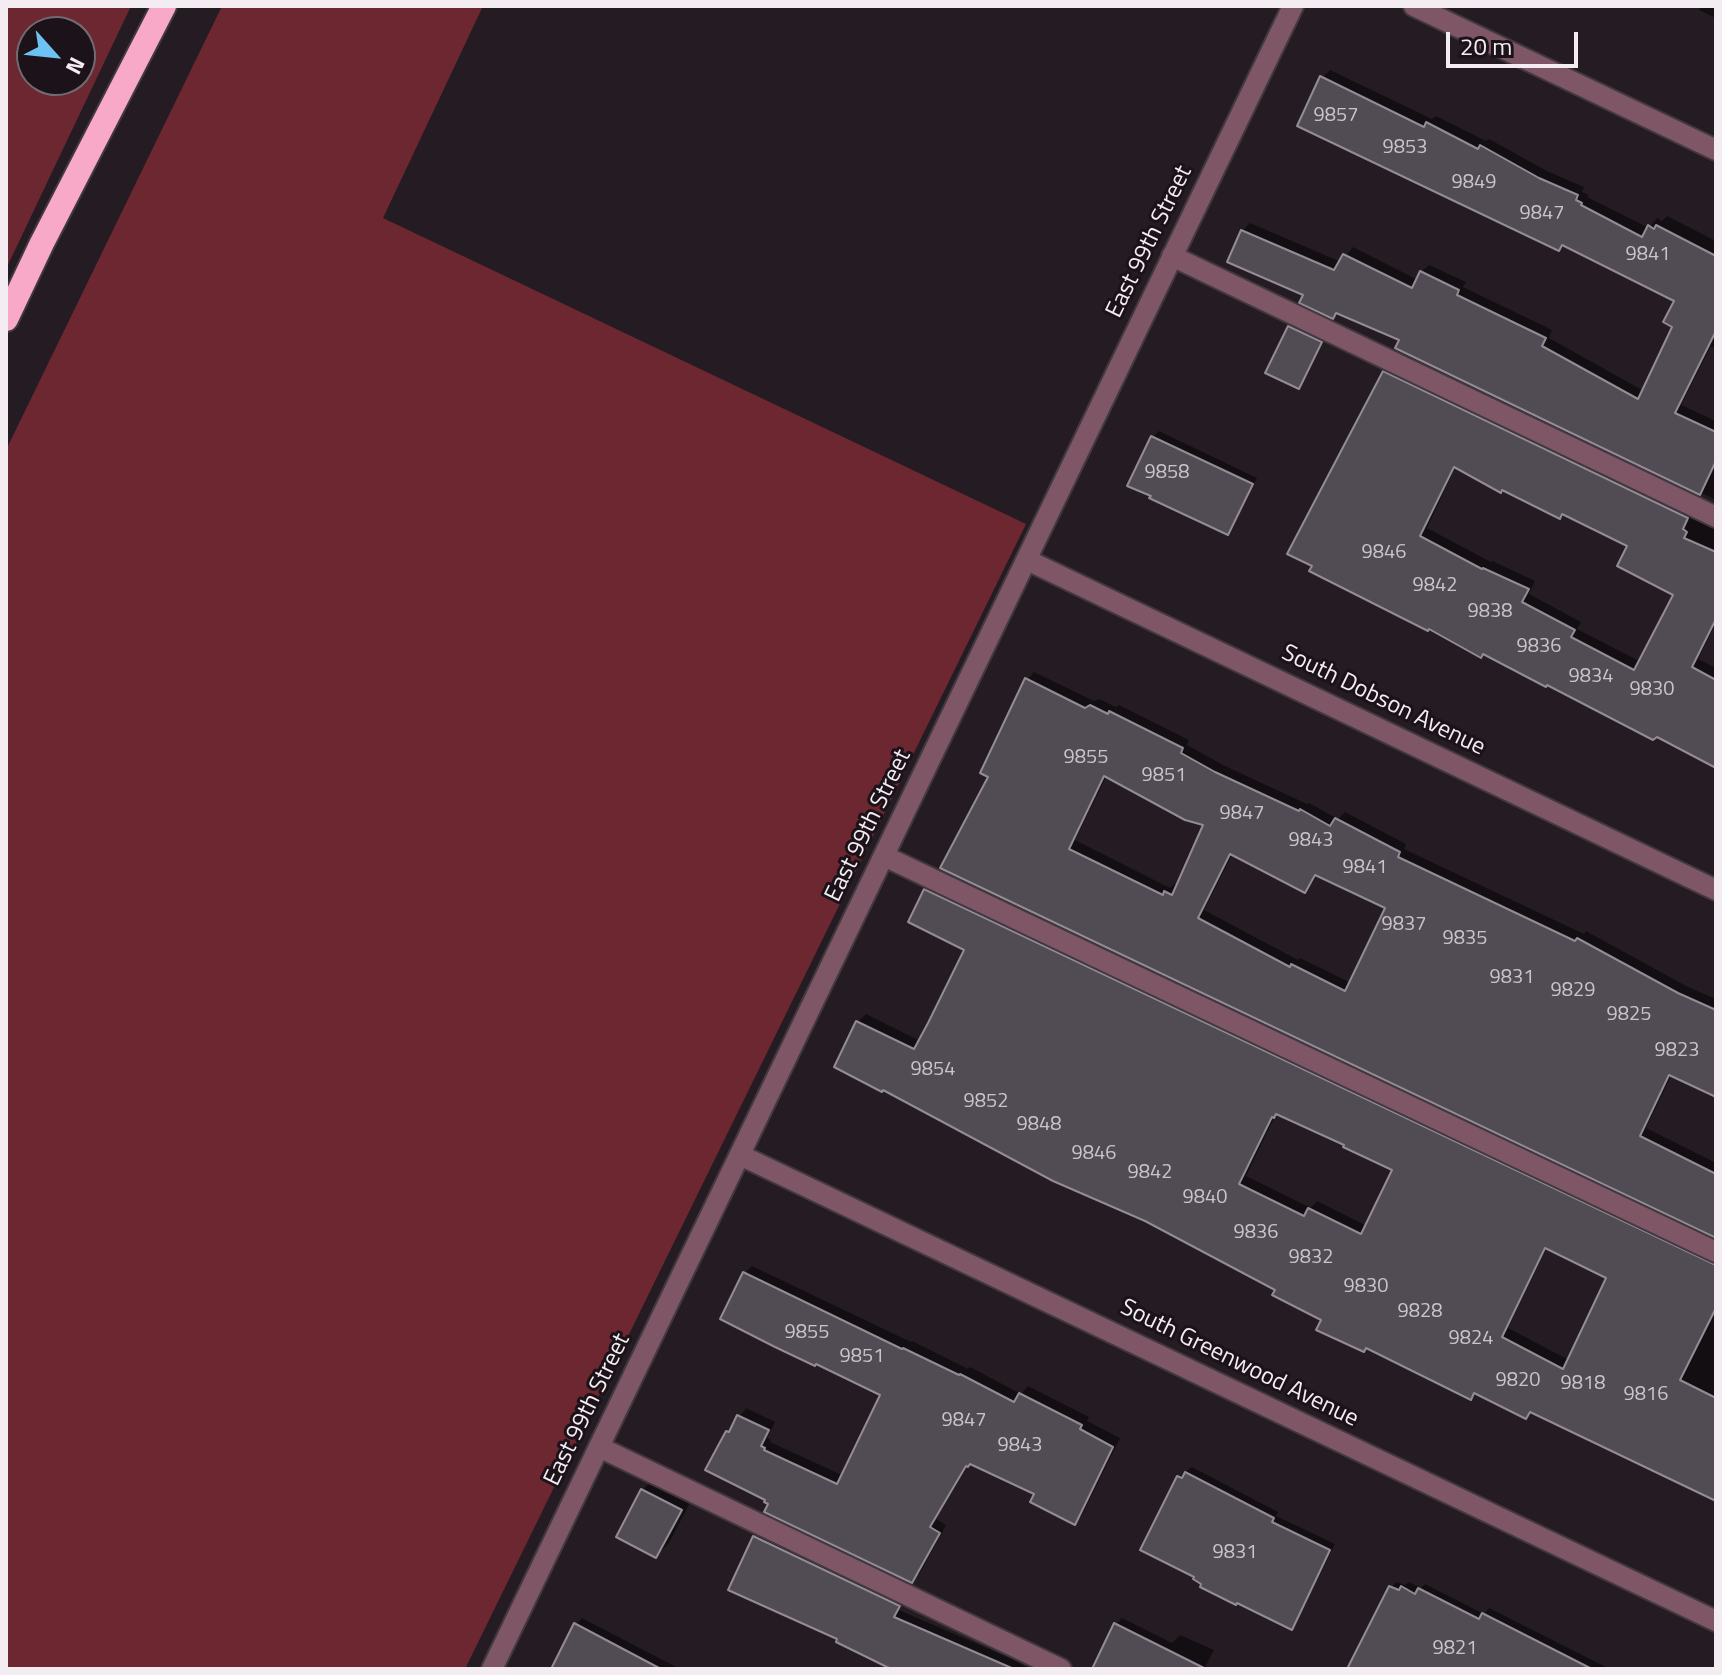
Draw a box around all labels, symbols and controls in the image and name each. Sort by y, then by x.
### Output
north arrow [16,16,96,96]
scale bar [1450,16,1582,66]
text: 20 m [1460,28,1512,64]
text: N [57,51,94,80]
house number: 9857 [1314,104,1358,128]
house number: 9853 [1383,136,1427,160]
street label: East 99th Street [1101,161,1199,323]
house number: 9849 [1452,171,1496,195]
house number: 9847 [1520,202,1564,226]
house number: 9841 [1626,243,1670,267]
house number: 9858 [1145,461,1189,485]
house number: 9846 [1362,541,1406,565]
house number: 9842 [1413,574,1457,598]
house number: 9838 [1468,600,1512,624]
house number: 9836 [1517,635,1561,659]
street label: South Dobson Avenue [1277,639,1489,763]
house number: 9834 [1569,665,1613,689]
house number: 9830 [1630,678,1674,702]
street label: East 99th Street [820,745,918,907]
house number: 9855 [1064,746,1108,770]
house number: 9851 [1142,764,1186,788]
house number: 9847 [1220,802,1264,826]
house number: 9843 [1289,829,1333,853]
house number: 9841 [1343,856,1387,880]
house number: 9837 [1382,913,1426,937]
house number: 9835 [1443,927,1487,951]
house number: 9831 [1490,966,1534,990]
house number: 9829 [1551,979,1595,1003]
house number: 9825 [1607,1003,1651,1027]
house number: 9823 [1655,1039,1699,1063]
house number: 9854 [911,1058,955,1082]
house number: 9852 [964,1090,1008,1114]
house number: 9848 [1017,1113,1061,1137]
house number: 9846 [1072,1142,1116,1166]
house number: 9842 [1128,1161,1172,1185]
house number: 9840 [1183,1186,1227,1210]
house number: 9836 [1234,1221,1278,1245]
house number: 9832 [1289,1246,1333,1270]
house number: 9830 [1344,1275,1388,1299]
street label: South Greenwood Avenue [1115,1294,1363,1434]
house number: 9828 [1398,1300,1442,1324]
house number: 9855 [785,1321,829,1345]
house number: 9824 [1449,1327,1493,1351]
street label: East 99th Street [539,1329,637,1491]
house number: 9851 [840,1345,884,1369]
house number: 9820 [1496,1369,1540,1393]
house number: 9818 [1561,1372,1605,1396]
house number: 9816 [1624,1383,1668,1407]
house number: 9847 [942,1409,986,1433]
house number: 9843 [998,1434,1042,1458]
house number: 9831 [1213,1541,1257,1565]
house number: 9821 [1433,1637,1477,1661]

